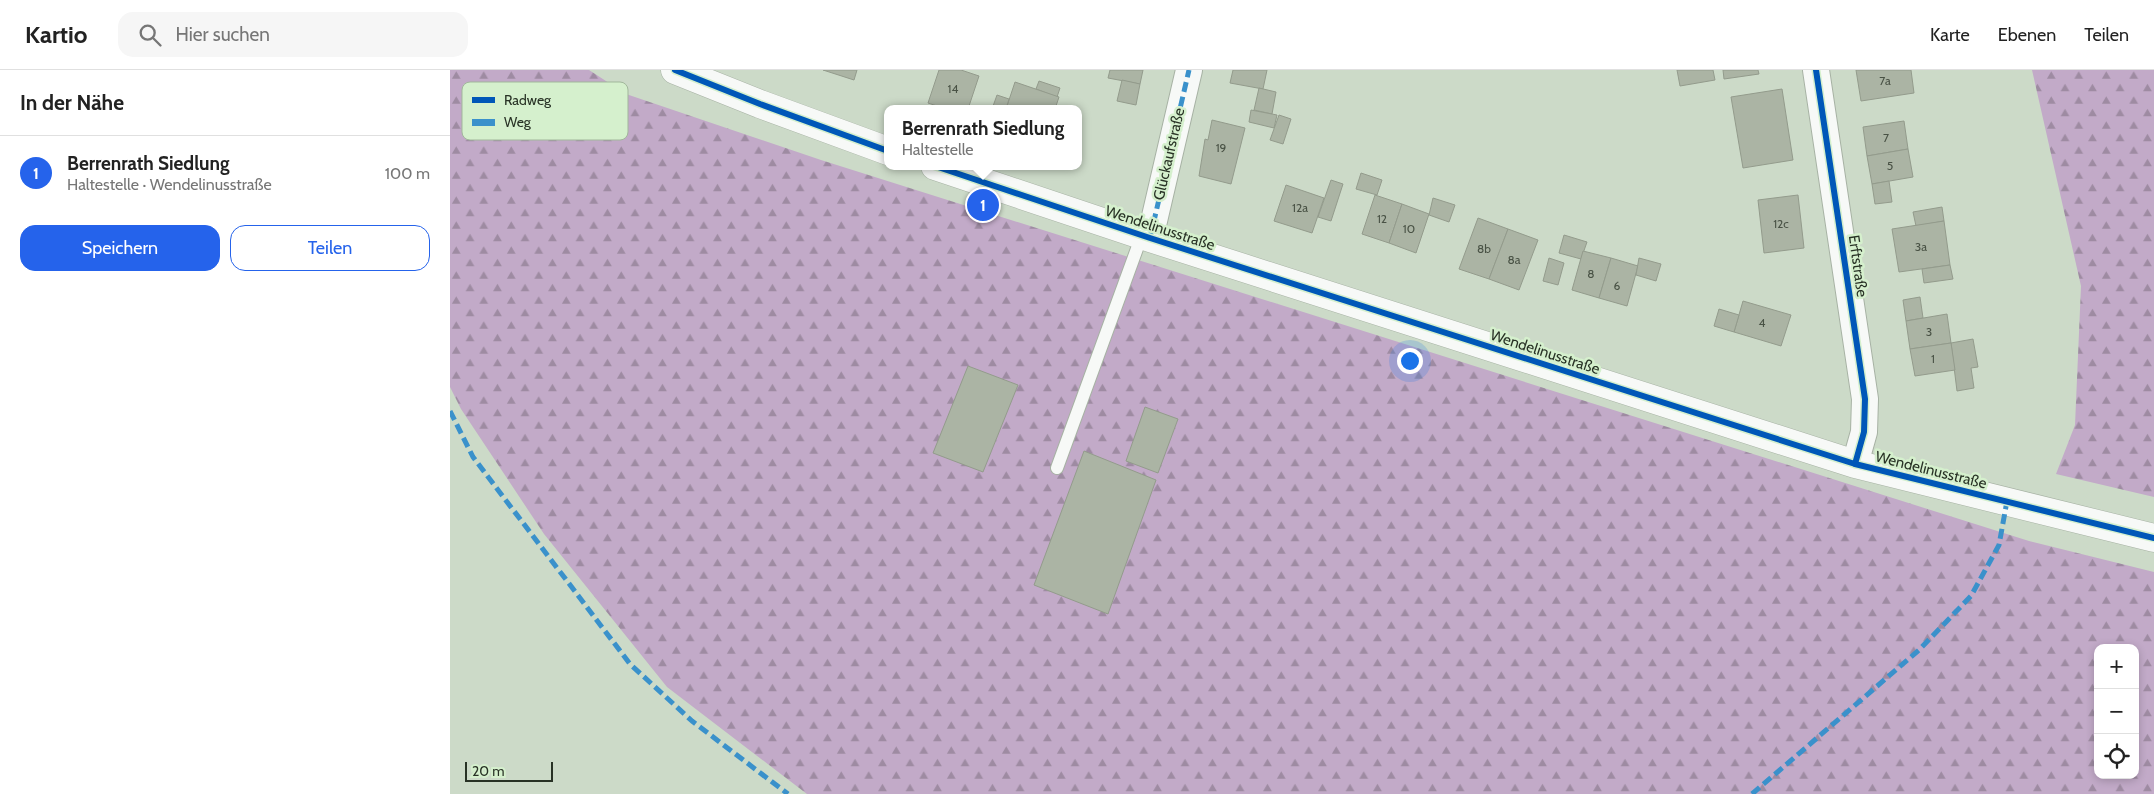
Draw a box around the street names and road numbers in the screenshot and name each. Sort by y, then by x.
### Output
street label: Glückaufstraße [1150,106,1188,202]
street label: Wendelinusstraße [1103,202,1217,254]
street label: Erftstraße [1845,234,1871,298]
street label: Wendelinusstraße [1488,326,1602,378]
street label: Wendelinusstraße [1873,447,1989,493]

